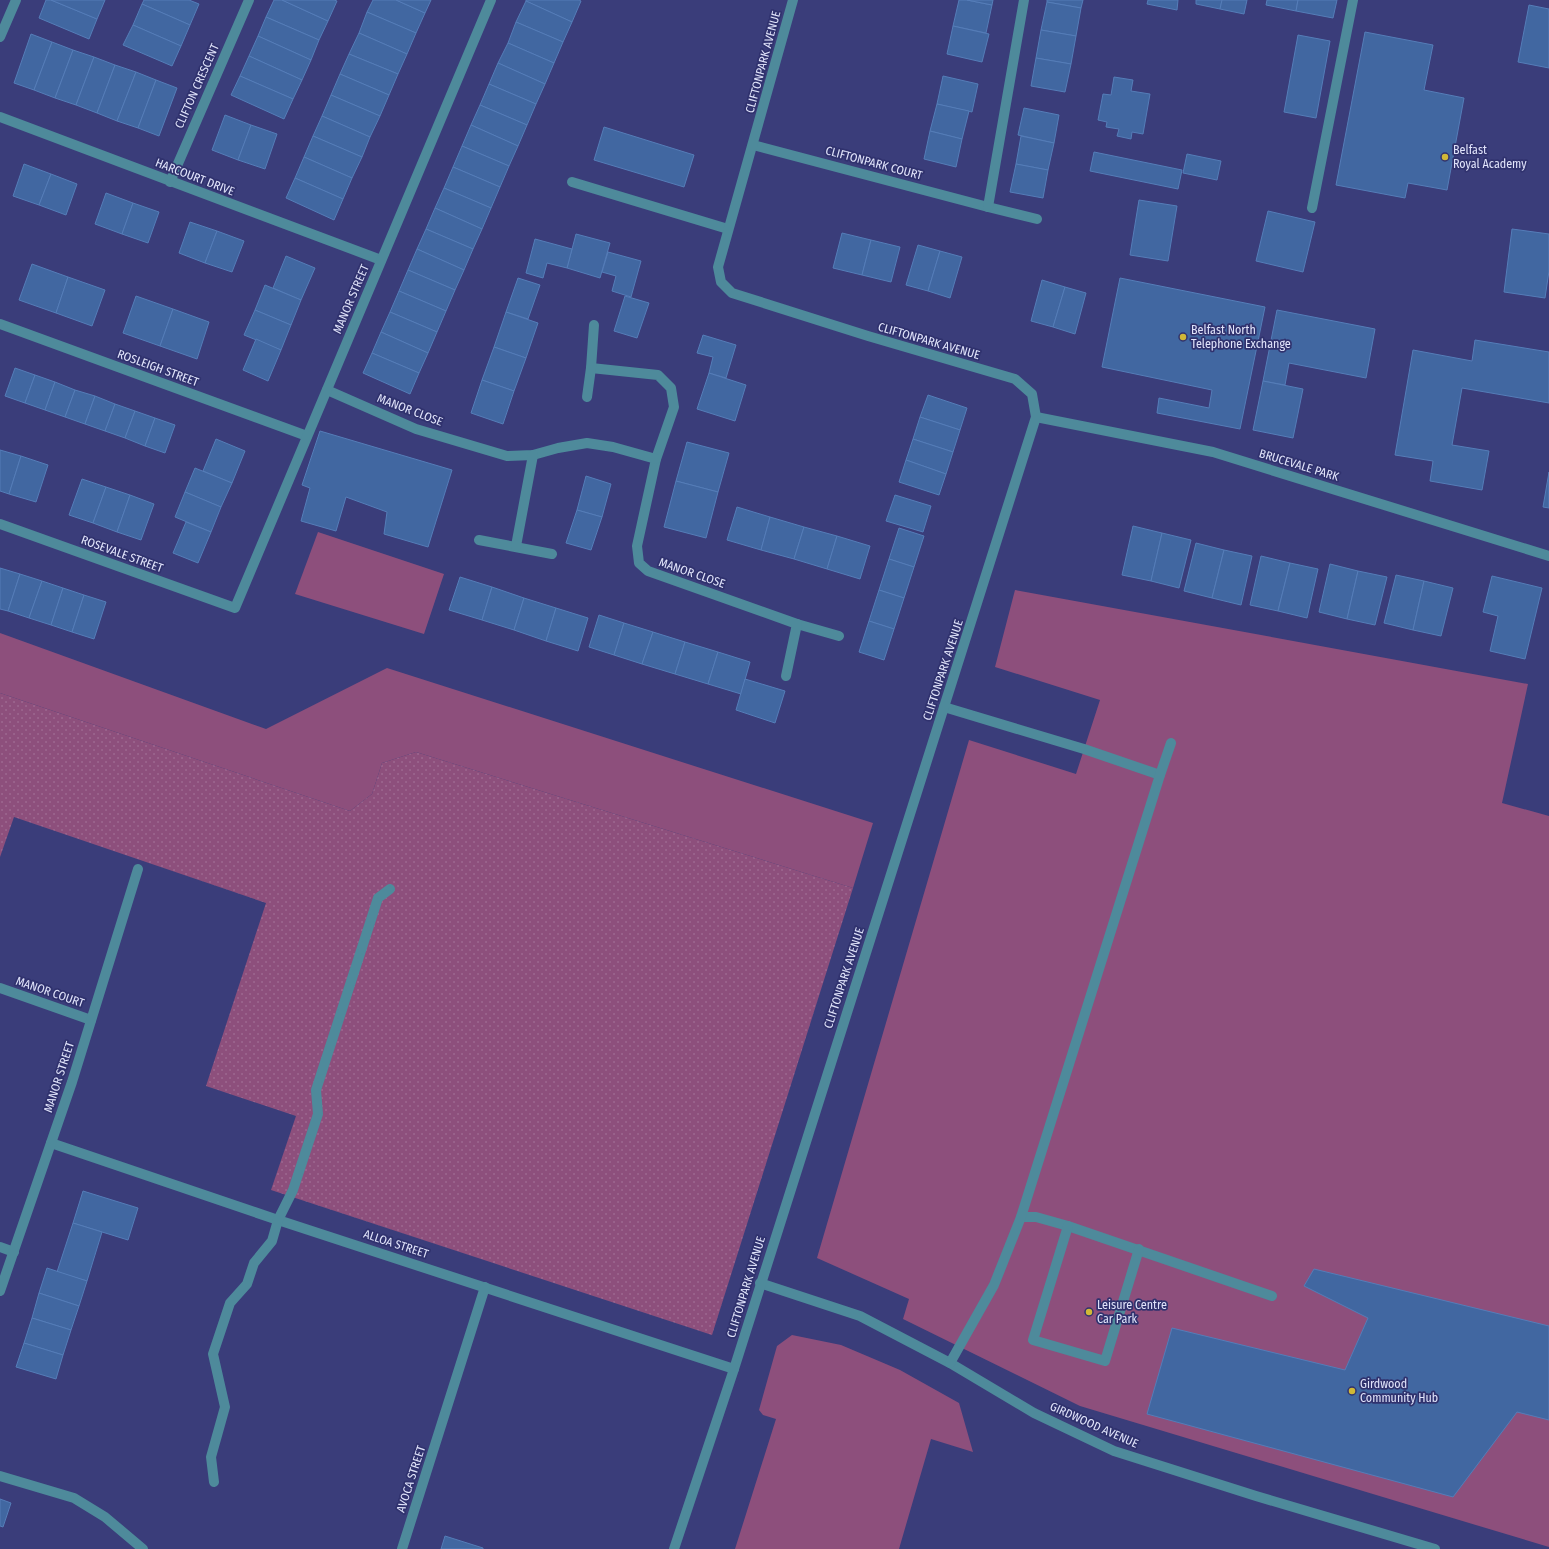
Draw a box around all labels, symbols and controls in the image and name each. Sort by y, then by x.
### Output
street label: CLIFTONPARK AVENUE [743,9,783,115]
street label: CLIFTON CRESCENT [172,41,222,131]
street label: CLIFTONPARK COURT [824,143,924,183]
place label: Belfast Royal Academy [1453,143,1527,171]
marker: Belfast Royal Academy [1440,152,1450,162]
street label: HARCOURT DRIVE [153,155,237,199]
street label: MANOR STREET [330,262,372,336]
street label: CLIFTONPARK AVENUE [877,320,982,362]
place label: Belfast North Telephone Exchange [1191,323,1291,351]
marker: Belfast North Telephone Exchange [1178,332,1188,342]
street label: ROSLEIGH STREET [115,347,201,389]
street label: MANOR CLOSE [375,391,445,429]
street label: BRUCEVALE PARK [1257,446,1341,484]
street label: ROSEVALE STREET [79,533,165,575]
street label: MANOR CLOSE [657,555,727,591]
street label: CLIFTONPARK AVENUE [920,617,966,722]
street label: CLIFTONPARK AVENUE [821,925,867,1030]
street label: MANOR COURT [14,974,86,1010]
street label: MANOR STREET [41,1039,77,1114]
street label: ALLOA STREET [362,1227,431,1261]
street label: CLIFTONPARK AVENUE [724,1234,768,1339]
place label: Leisure Centre Car Park [1097,1298,1167,1326]
marker: Leisure Centre Car Park [1084,1307,1094,1317]
place label: Girdwood Community Hub [1360,1377,1438,1405]
marker: Girdwood Community Hub [1347,1386,1357,1396]
street label: GIRDWOOD AVENUE [1048,1399,1141,1451]
street label: AVOCA STREET [394,1443,429,1514]

